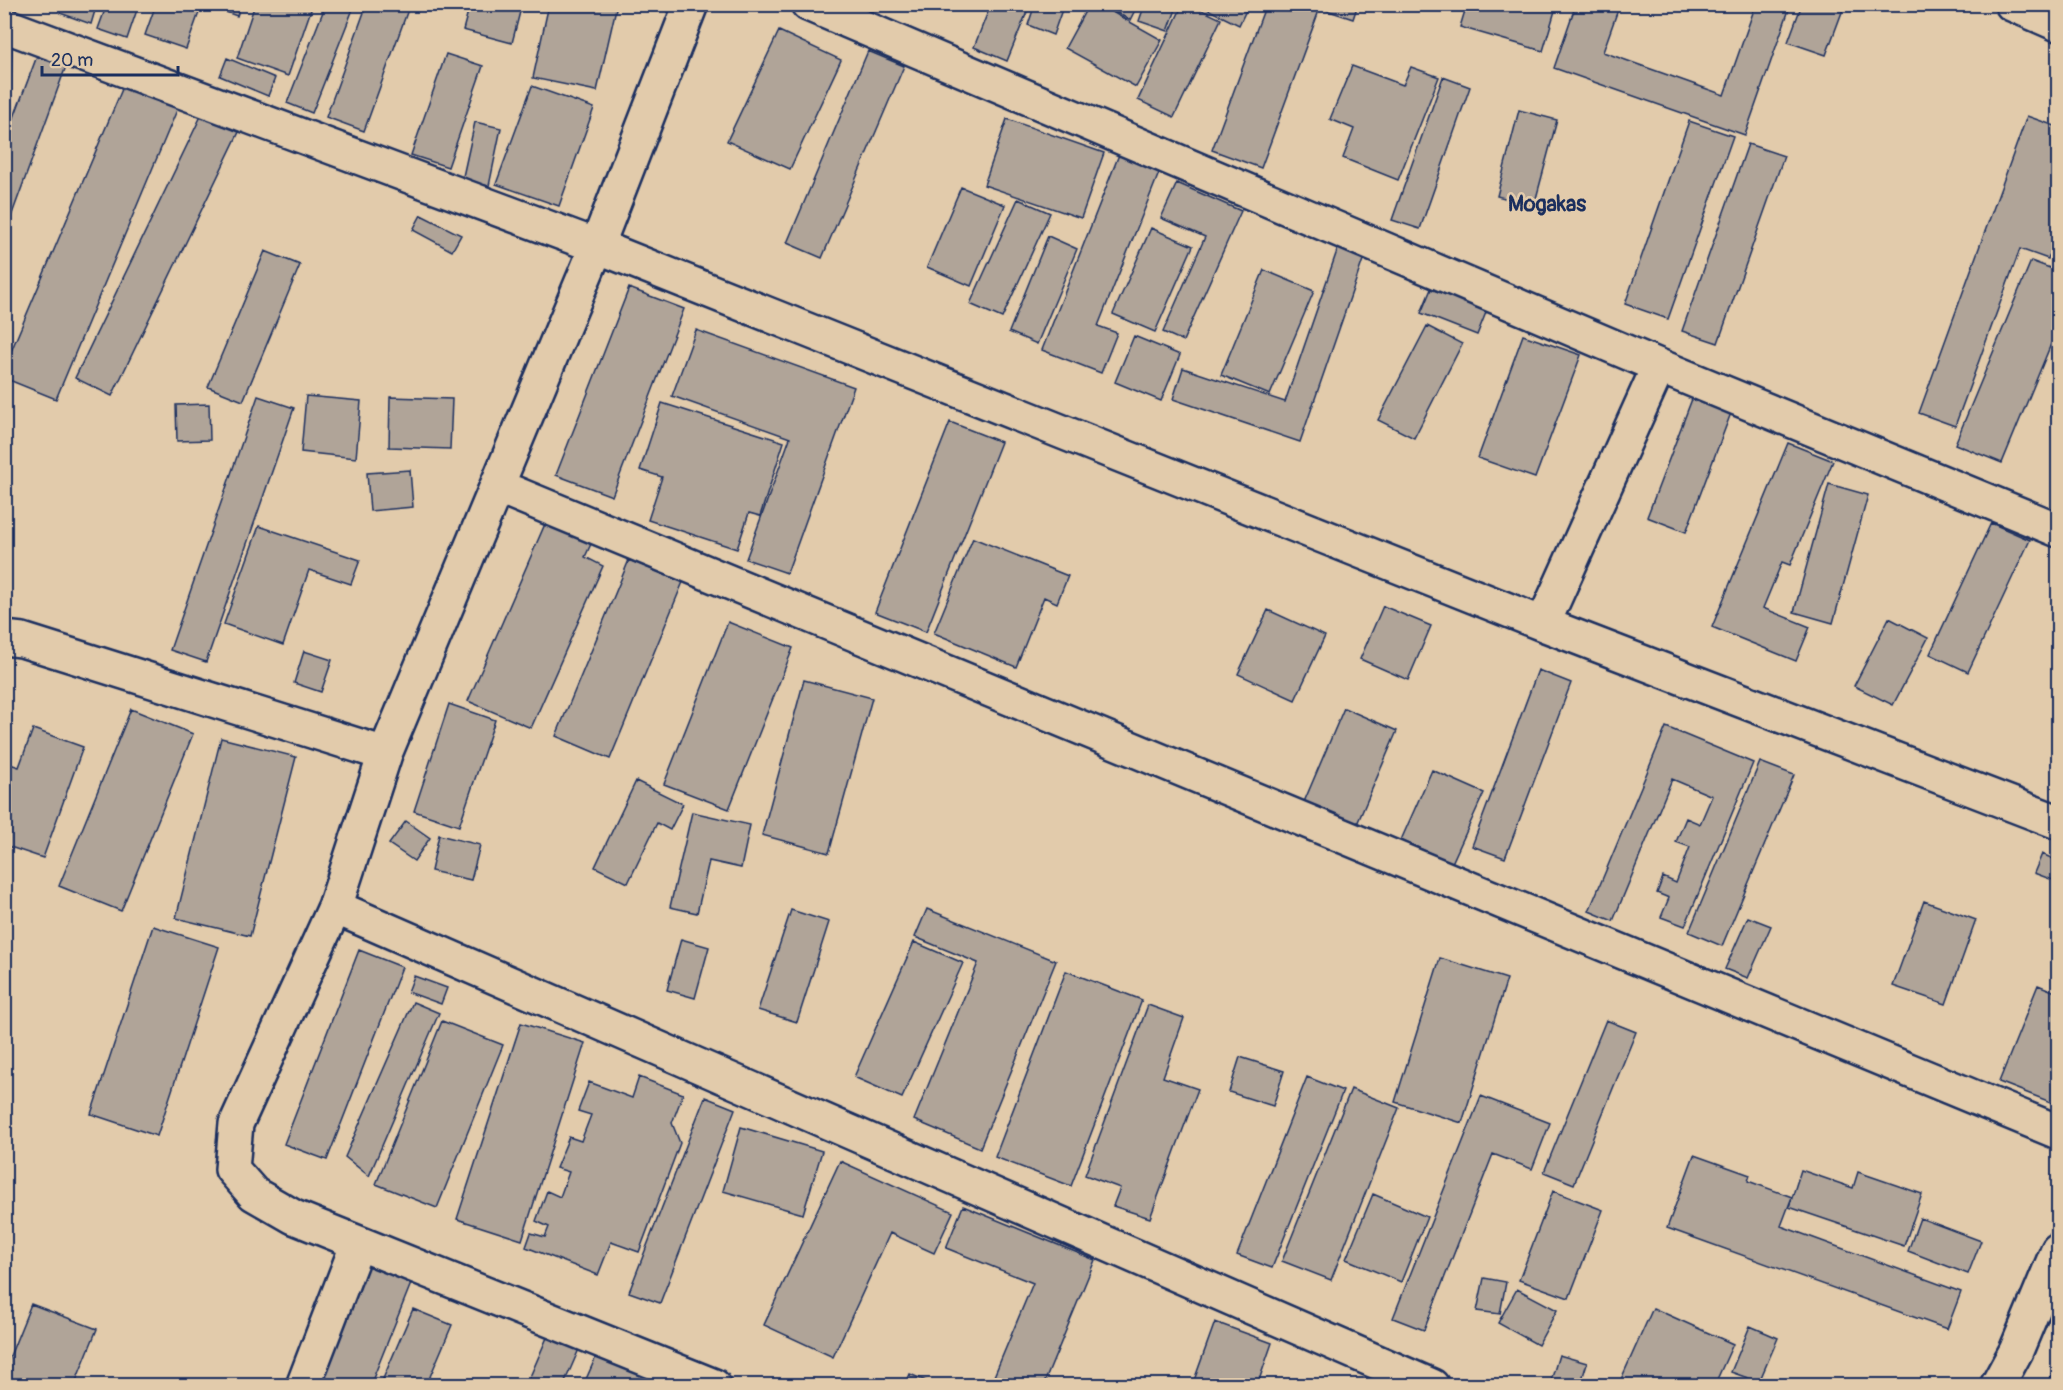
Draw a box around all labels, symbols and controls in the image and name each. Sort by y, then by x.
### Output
scale bar [42,39,178,77]
text: 20 m [51,49,93,72]
district label: Mogakas [1508,190,1586,218]

